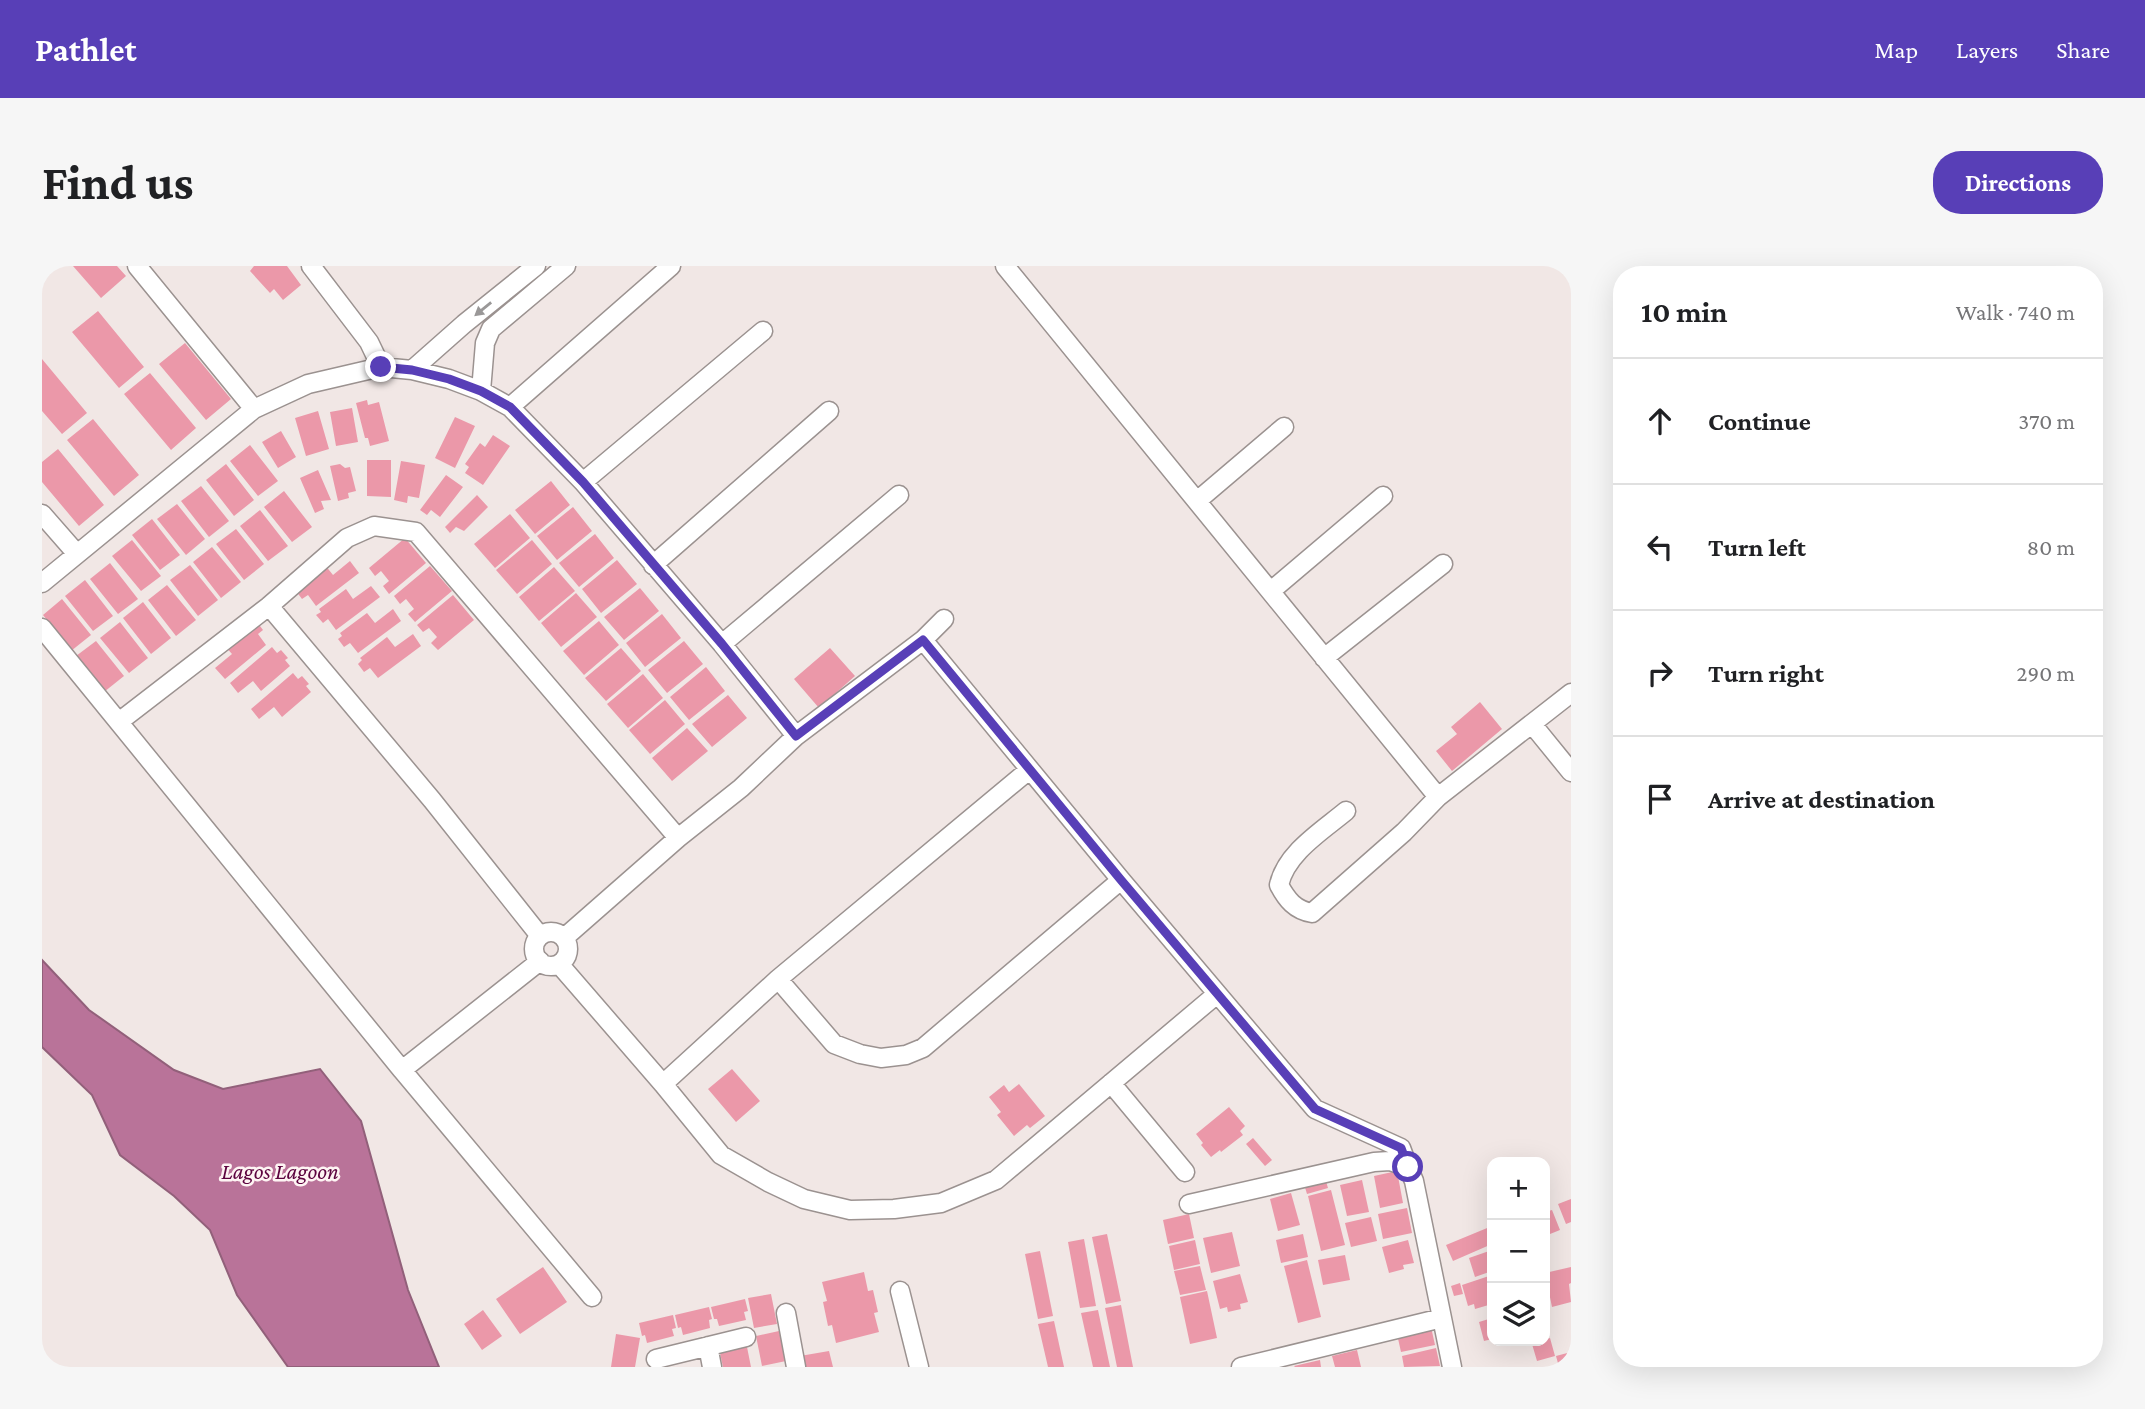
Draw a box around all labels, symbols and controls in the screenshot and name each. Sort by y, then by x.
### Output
text: Pathlet [35,31,137,68]
text: Map [1874,36,1918,63]
text: Layers [1956,36,2018,63]
text: Share [2056,36,2110,63]
button: Directions [1933,151,2103,214]
text: Find us [42,155,194,210]
text: 10 min [1641,295,1728,328]
text: Walk · 740 m [1956,299,2075,325]
one-way arrow [474,301,492,316]
route end [365,351,396,382]
icon: ahead [1641,402,1679,440]
text: Continue [1708,407,1811,436]
text: 370 m [2018,408,2075,434]
icon: left [1641,528,1679,566]
text: Turn left [1708,533,1806,562]
text: 80 m [2027,534,2075,560]
icon: right [1641,654,1679,692]
text: Turn right [1708,659,1824,688]
text: 290 m [2017,660,2075,686]
icon: arrive [1641,780,1679,818]
text: Arrive at destination [1708,785,1935,814]
route start [1392,1151,1423,1182]
map controls [1487,1157,1550,1346]
button: + [1487,1157,1550,1220]
water label: Lagos Lagoon [221,1158,339,1184]
button: − [1487,1220,1550,1283]
button: layers [1487,1283,1550,1346]

